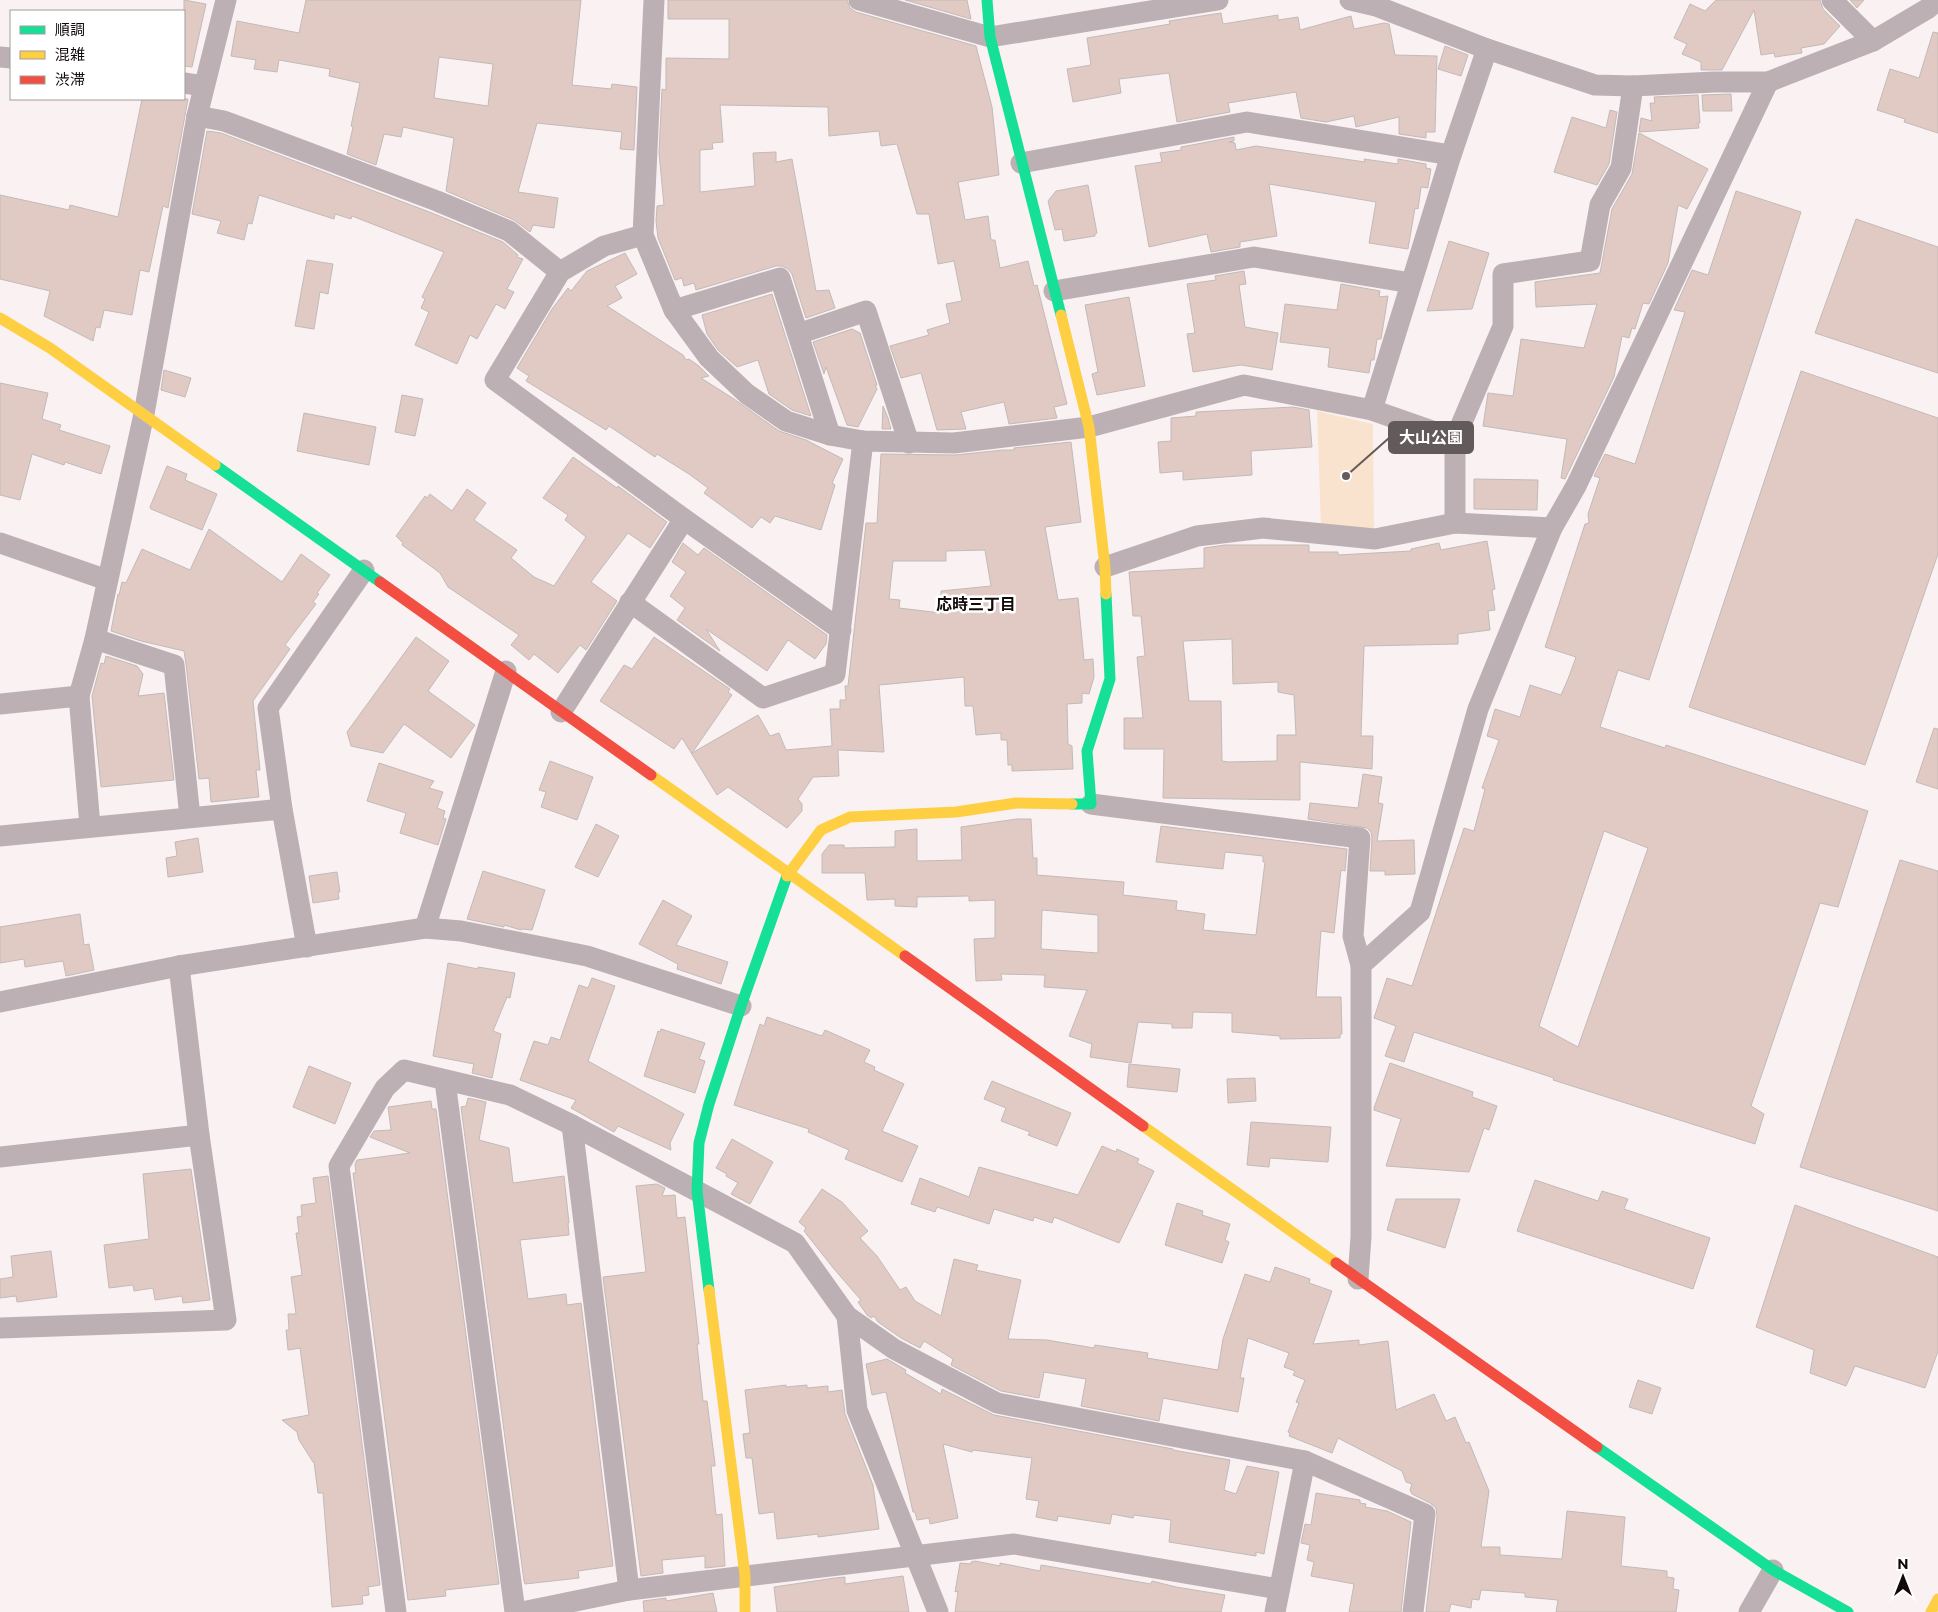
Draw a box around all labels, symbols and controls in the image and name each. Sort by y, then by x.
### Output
legend [10,10,185,100]
text: 順調 [55,20,85,39]
text: 混雑 [55,45,85,64]
text: 渋滞 [55,70,85,89]
callout: 大山公園 [1389,422,1473,453]
text: 大山公園 [1399,428,1463,447]
district label: 応時三丁目 [936,595,1016,614]
north arrow [1878,1552,1928,1602]
text: N [1897,1555,1909,1573]

